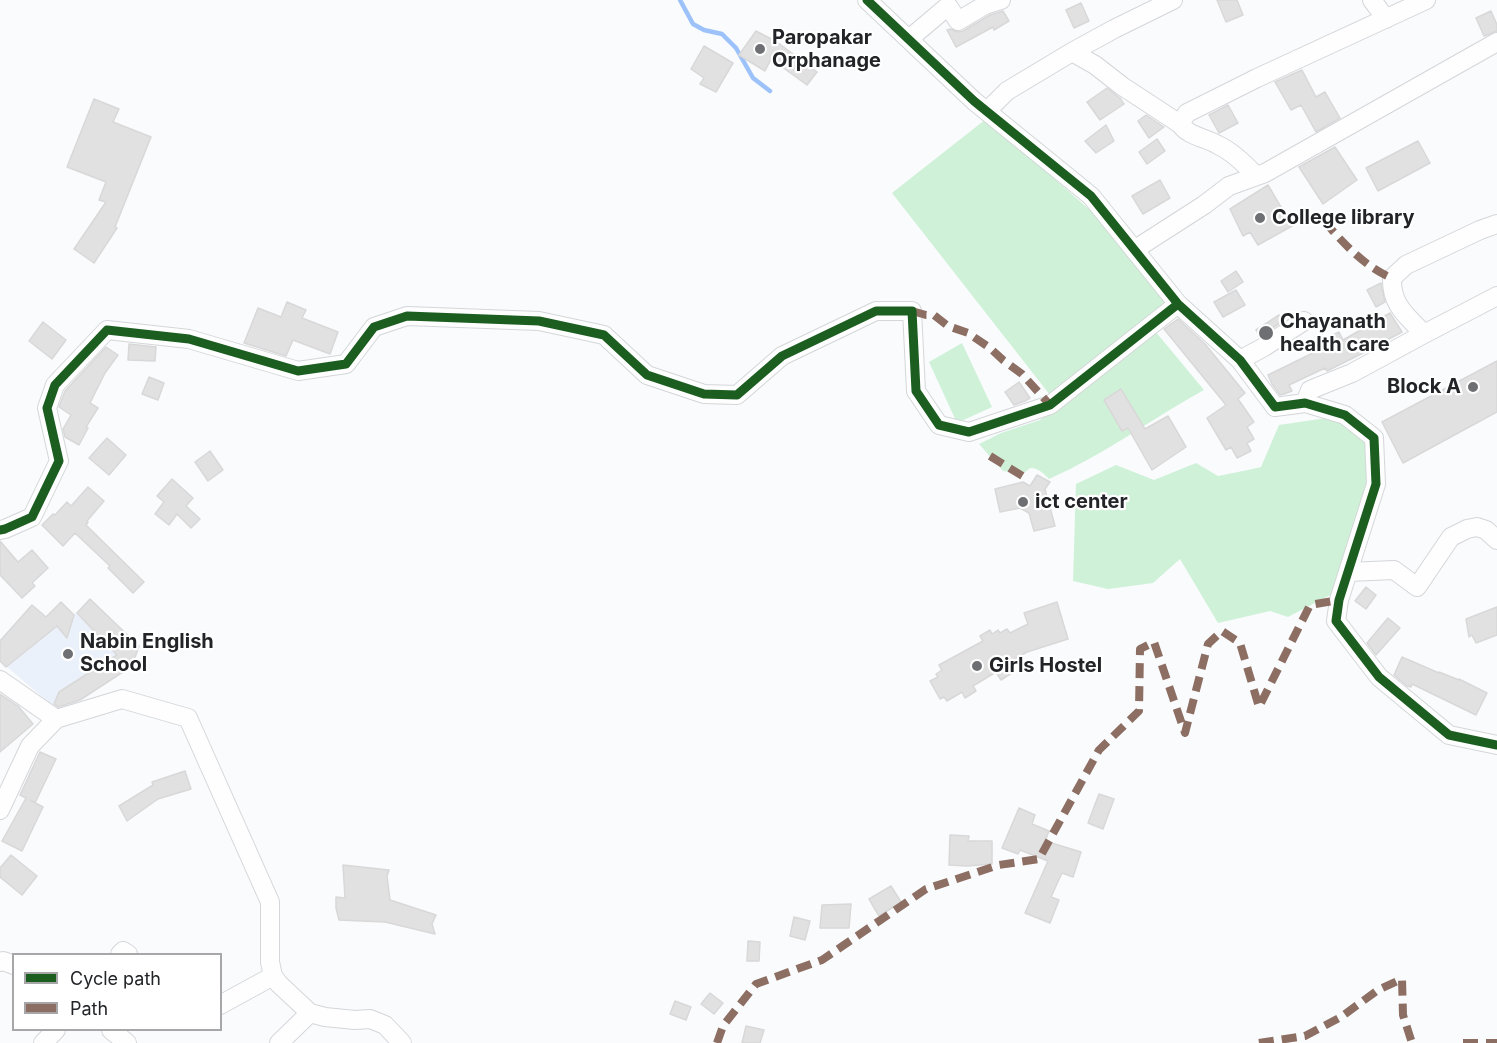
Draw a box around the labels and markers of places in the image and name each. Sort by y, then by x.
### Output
place label: Paropakar Orphanage [772,26,881,73]
marker: Paropakar Orphanage [753,42,767,56]
place label: College library [1272,206,1415,230]
marker: College library [1253,211,1267,225]
place label: Chayanath health care [1280,310,1390,357]
marker: Chayanath health care [1257,324,1275,342]
place label: Block A [1387,375,1461,399]
marker: Block A [1466,380,1480,394]
place label: ict center [1035,490,1128,514]
marker: ict center [1016,495,1030,509]
place label: Nabin English School [80,630,214,677]
marker: Nabin English School [61,647,75,661]
place label: Girls Hostel [989,654,1102,678]
marker: Girls Hostel [970,659,984,673]

